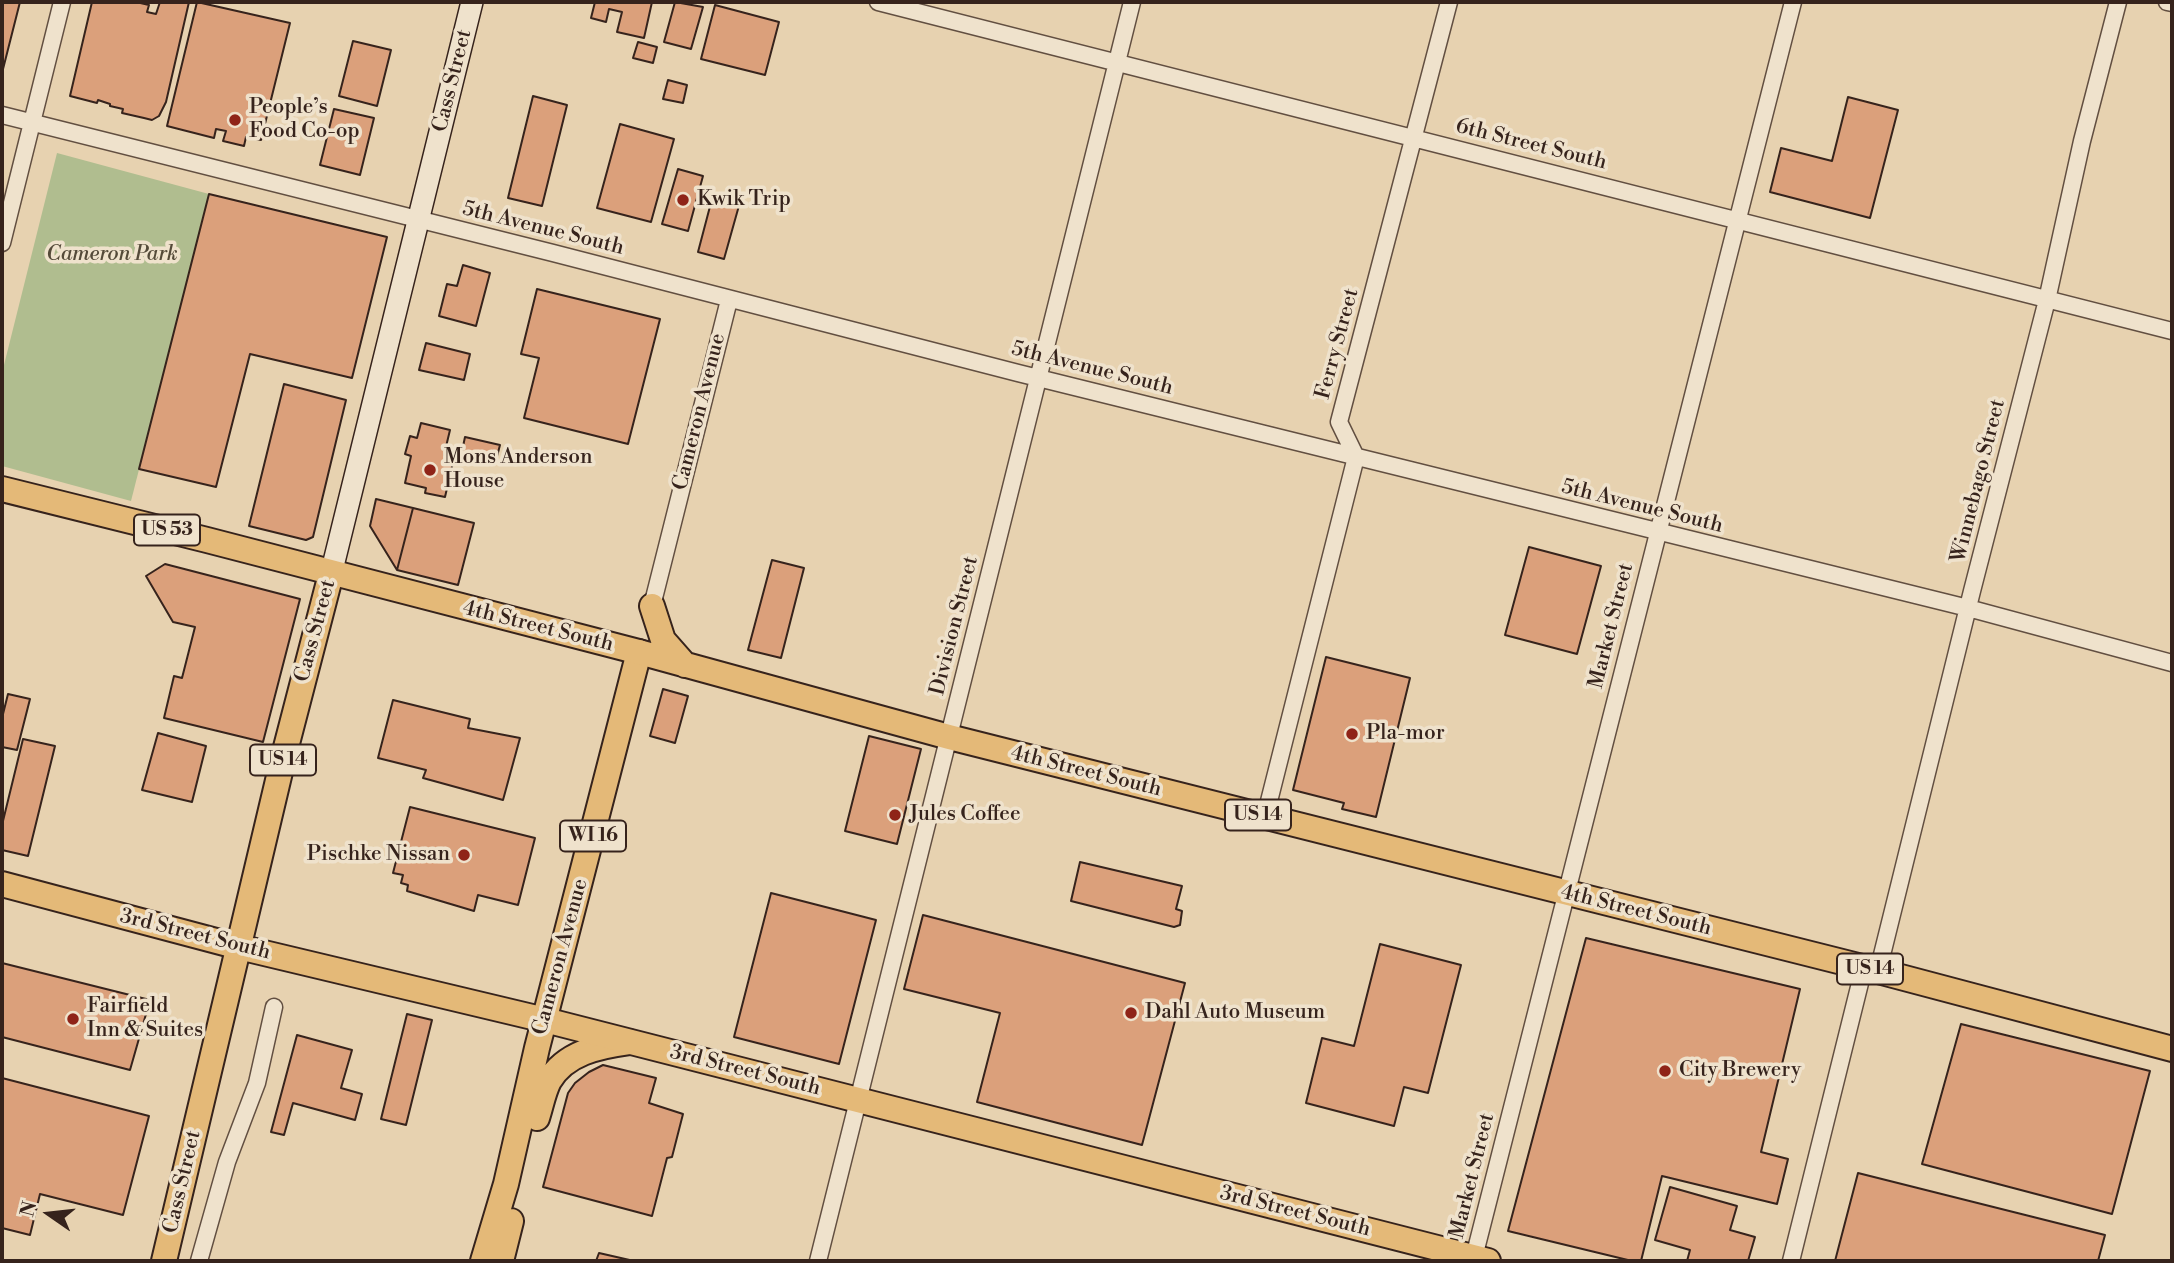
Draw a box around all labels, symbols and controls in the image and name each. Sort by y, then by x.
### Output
street label: Cass Street [428,27,478,135]
place label: People’s Food Co-op [249,95,360,145]
marker: People’s Food Co-op [227,112,243,128]
street label: 6th Street South [1453,114,1609,176]
place label: Kwik Trip [697,187,791,213]
marker: Kwik Trip [675,192,691,208]
street label: 5th Avenue South [460,197,626,261]
park label: Cameron Park [46,242,178,268]
street label: Ferry Street [1311,286,1365,402]
street label: Cameron Avenue [668,331,732,493]
street label: 5th Avenue South [1009,337,1175,401]
street label: Winnebago Street [1947,397,2011,565]
place label: Mons Anderson House [444,445,592,495]
marker: Mons Anderson House [422,462,438,478]
street label: 5th Avenue South [1559,475,1725,539]
road number: US 53 [134,514,200,545]
street label: Division Street [926,554,984,698]
street label: Market Street [1584,561,1640,691]
street label: Cass Street [290,577,342,685]
street label: 4th Street South [460,596,616,658]
place label: Pla-mor [1366,721,1445,747]
marker: Pla-mor [1344,726,1360,742]
street label: 4th Street South [1008,741,1164,803]
road number: US 14 [250,744,316,776]
road number: US 14 [1225,800,1291,830]
place label: Jules Coffee [909,802,1021,828]
marker: Jules Coffee [887,807,903,823]
road number: WI 16 [560,820,626,852]
place label: Pischke Nissan [307,842,450,868]
marker: Pischke Nissan [456,847,472,863]
street label: Cameron Avenue [528,876,594,1038]
street label: 4th Street South [1558,880,1714,942]
street label: 3rd Street South [117,904,273,966]
road number: US 14 [1837,953,1903,984]
place label: Fairfield Inn & Suites [87,994,203,1044]
place label: Dahl Auto Museum [1145,1000,1325,1026]
marker: Dahl Auto Museum [1123,1005,1139,1021]
marker: Fairfield Inn & Suites [65,1011,81,1027]
street label: 3rd Street South [667,1040,823,1102]
place label: City Brewery [1679,1058,1801,1084]
marker: City Brewery [1657,1063,1673,1079]
street label: Market Street [1445,1111,1501,1241]
street label: Cass Street [159,1128,207,1236]
north arrow [14,1179,84,1249]
street label: 3rd Street South [1217,1181,1373,1243]
text: N [15,1199,42,1219]

